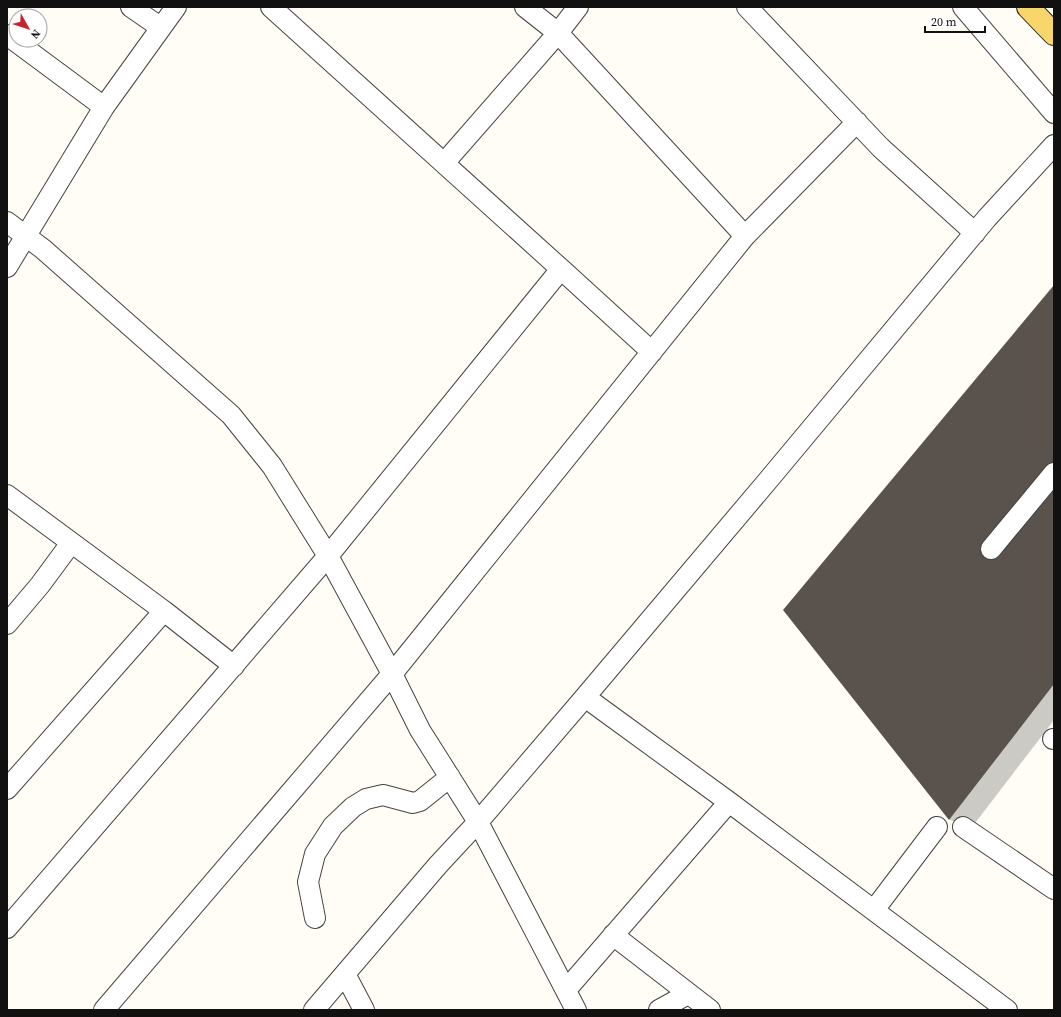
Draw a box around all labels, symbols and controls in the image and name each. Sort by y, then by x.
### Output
north arrow [8,8,48,48]
scale bar [925,8,985,34]
text: 20 m [931,14,957,30]
text: N [27,26,44,42]

